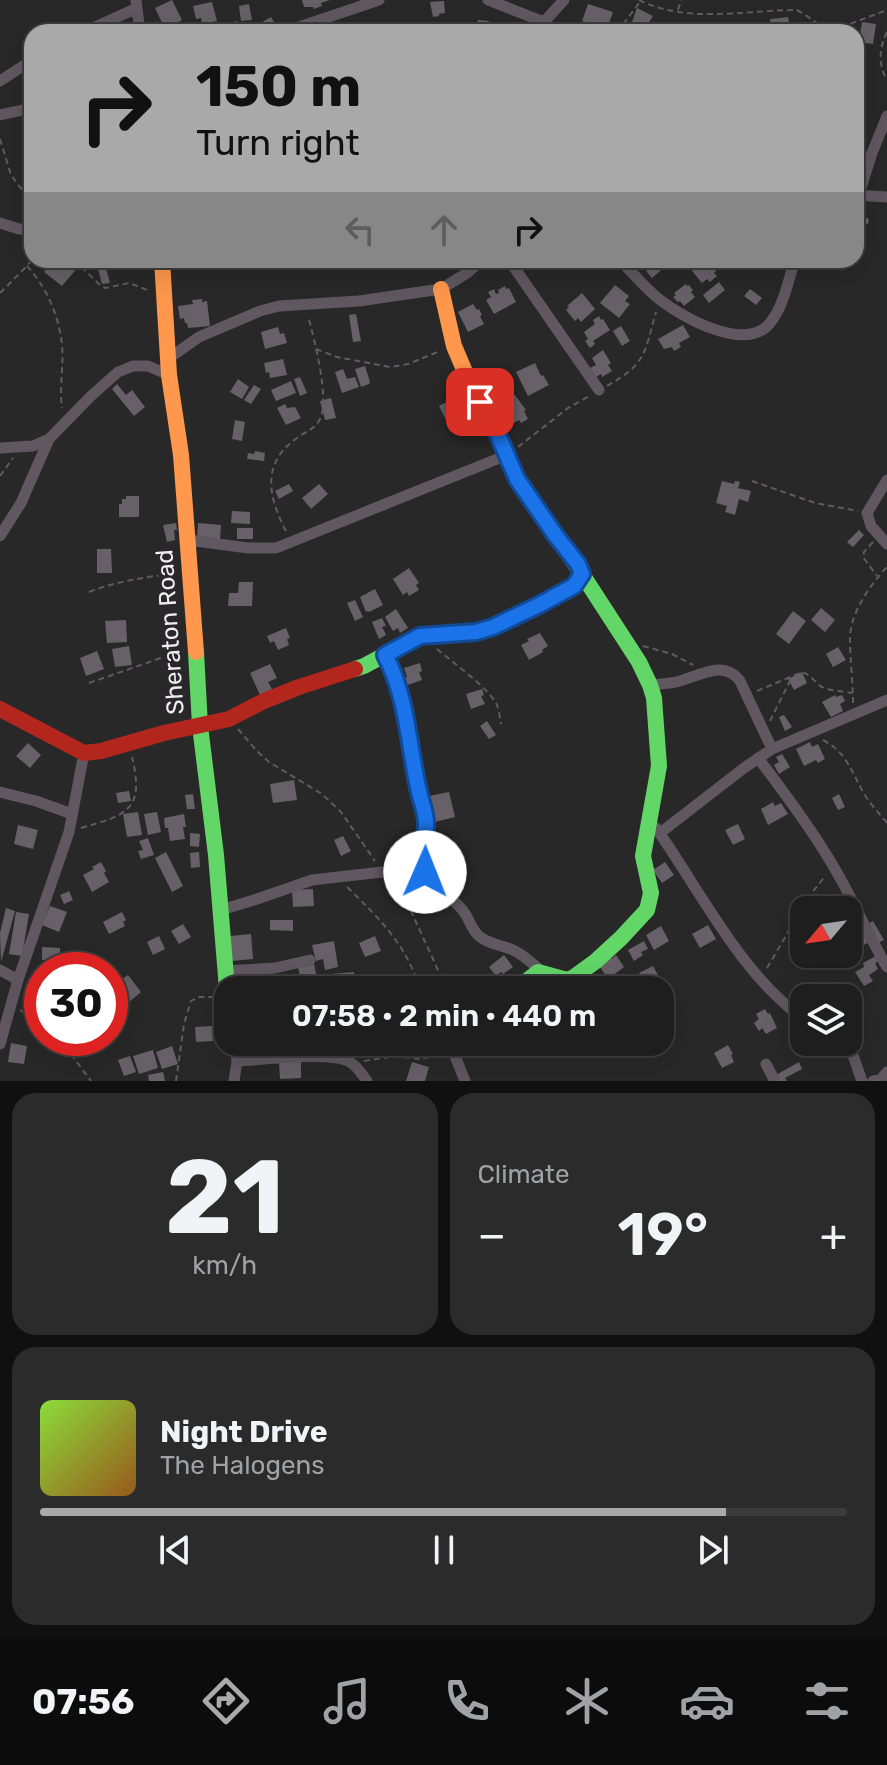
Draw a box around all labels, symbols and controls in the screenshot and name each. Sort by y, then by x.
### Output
text: 150 m [196,54,361,120]
icon: right [64,56,168,160]
text: Turn right [196,121,360,164]
icon: left [338,208,382,252]
icon: ahead [422,208,466,252]
icon: right [506,208,550,252]
pin [446,368,514,436]
icon: arrive [458,380,502,424]
street label: Sheraton Road [150,548,190,716]
position arrow [383,830,467,914]
north arrow [790,896,862,968]
map controls [790,896,862,1056]
speed limit sign: 30 [24,952,128,1056]
button: layers [790,984,862,1056]
text: 07:58 · 2 min · 440 m [292,998,596,1034]
text: 21 [165,1136,284,1259]
text: Climate [478,1159,570,1190]
text: 19° [617,1199,708,1270]
text: − [478,1209,506,1261]
text: + [820,1209,847,1261]
text: km/h [192,1250,257,1281]
text: Night Drive [160,1414,328,1450]
text: The Halogens [160,1450,325,1481]
icon: previous [153,1528,197,1572]
icon: pause [422,1528,466,1572]
icon: next [691,1528,735,1572]
icon: directions [198,1673,254,1729]
icon: music [319,1673,375,1729]
icon: phone [439,1673,495,1729]
icon: climate [559,1673,615,1729]
icon: car [679,1673,735,1729]
icon: filters [799,1673,855,1729]
text: 07:56 [32,1680,134,1723]

